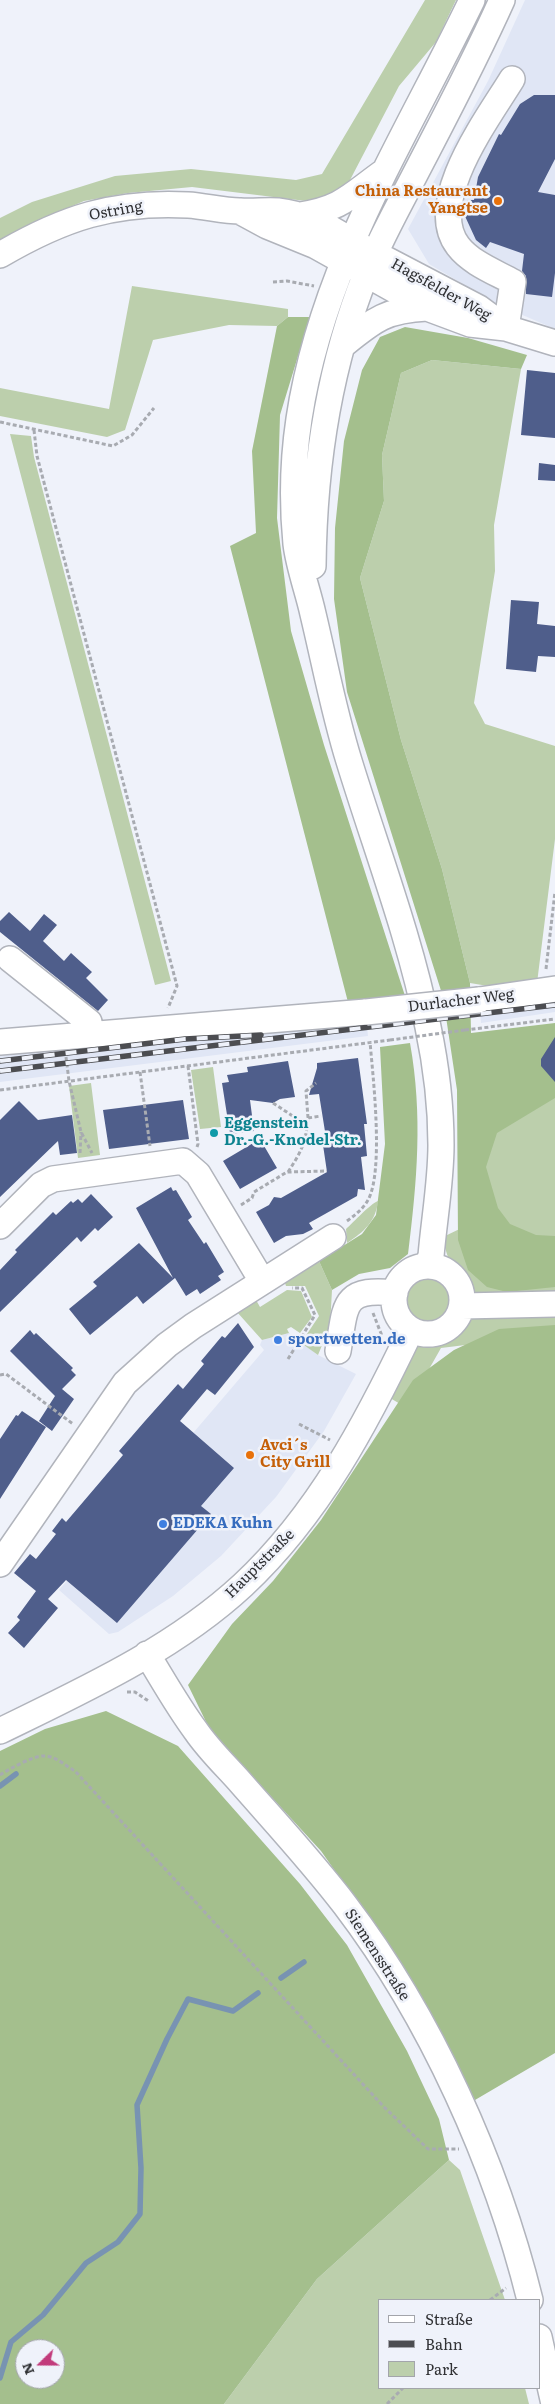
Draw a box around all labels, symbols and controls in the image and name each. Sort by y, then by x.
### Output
place label: China Restaurant Yangtse [355,183,488,218]
marker: China Restaurant Yangtse [492,195,504,207]
street label: Ostring [88,197,144,225]
street label: Hagsfelder Weg [388,255,494,325]
street label: Durlacher Weg [407,986,515,1016]
place label: Eggenstein Dr.-G.-Knodel-Str. [224,1115,362,1150]
marker: Eggenstein Dr.-G.-Knodel-Str. [208,1127,220,1139]
place label: sportwetten.de [288,1331,405,1349]
marker: sportwetten.de [272,1334,284,1346]
place label: Avci´s City Grill [260,1437,330,1472]
marker: Avci´s City Grill [244,1449,256,1461]
place label: EDEKA Kuhn [173,1515,273,1533]
marker: EDEKA Kuhn [157,1518,169,1530]
street label: Hauptstraße [222,1526,298,1602]
street label: Siemensstraße [341,1906,413,2004]
legend [378,2299,540,2389]
text: Straße [425,2307,473,2330]
text: Bahn [425,2332,463,2355]
north arrow [15,2339,65,2389]
text: Park [425,2357,458,2380]
text: N [16,2360,38,2378]

